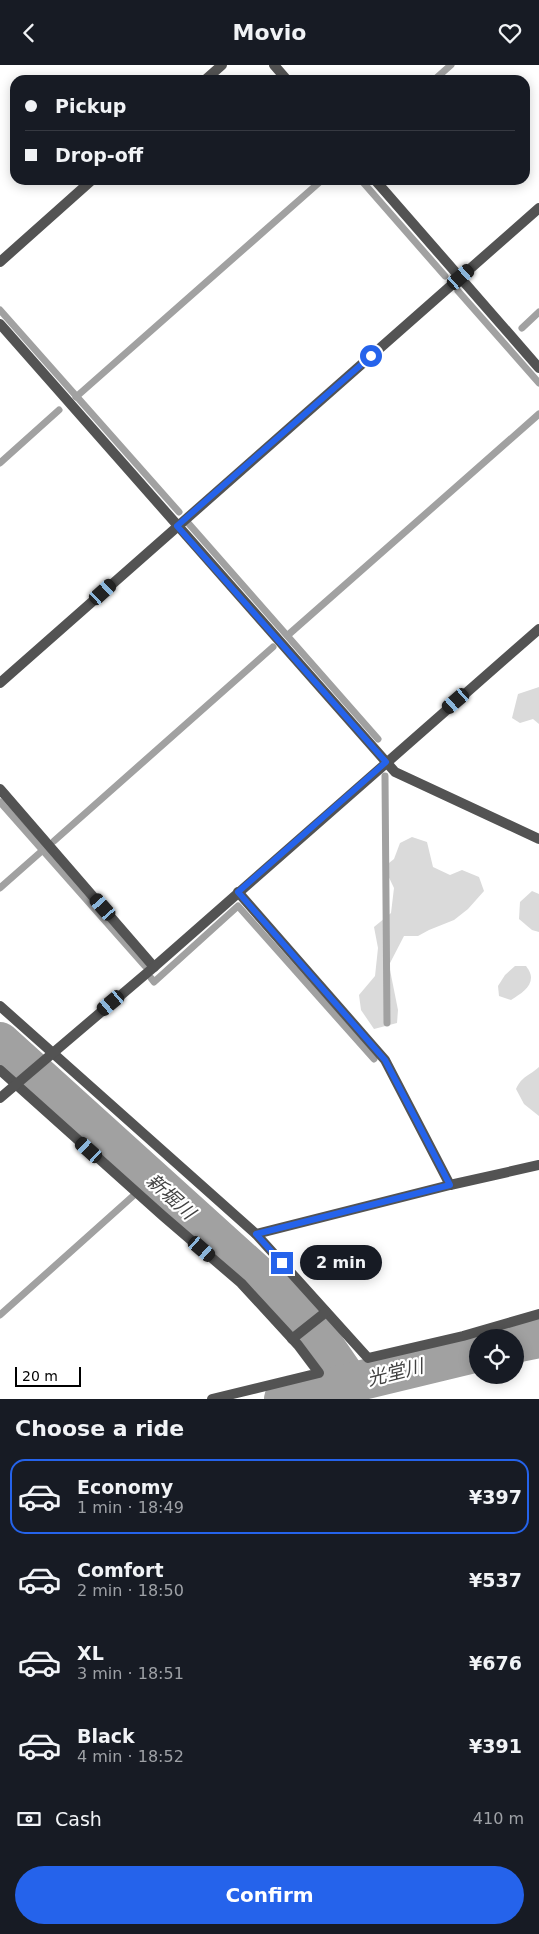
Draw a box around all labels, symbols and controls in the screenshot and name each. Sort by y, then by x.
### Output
icon: back [15,19,43,47]
icon: heart [496,19,524,47]
text: Movio [232,20,307,45]
text: Pickup [55,95,126,117]
text: Drop-off [55,144,143,166]
car [444,261,477,293]
route start [360,345,382,367]
car [86,576,119,608]
car [439,685,472,717]
car [87,891,118,923]
car [94,988,127,1018]
car [72,1134,105,1166]
water label: 新堀川 [142,1169,201,1225]
car [185,1233,218,1265]
callout: 2 min [300,1245,382,1281]
route end [271,1252,293,1274]
text: 2 min [316,1253,366,1272]
map controls [469,1329,524,1384]
button: locate [469,1329,524,1384]
water label: 光堂川 [365,1354,427,1390]
scale bar [15,1364,81,1387]
text: 20 m [22,1368,58,1384]
text: Choose a ride [15,1416,184,1441]
icon: car [17,1474,62,1519]
text: Economy [77,1476,173,1498]
text: ¥397 [469,1486,522,1508]
text: 1 min · 18:49 [77,1498,184,1517]
icon: car [17,1557,62,1602]
text: Comfort [77,1559,164,1581]
text: ¥537 [469,1569,522,1591]
text: 2 min · 18:50 [77,1581,184,1600]
icon: car [17,1640,62,1685]
text: XL [77,1642,104,1664]
text: ¥676 [469,1652,522,1674]
text: 3 min · 18:51 [77,1664,184,1683]
icon: car [17,1723,62,1768]
text: Black [77,1725,135,1747]
text: ¥391 [469,1735,522,1757]
text: 4 min · 18:52 [77,1747,184,1766]
icon: cash [15,1805,43,1833]
text: Cash [55,1808,102,1830]
text: 410 m [473,1809,524,1828]
button: Confirm [15,1866,524,1924]

